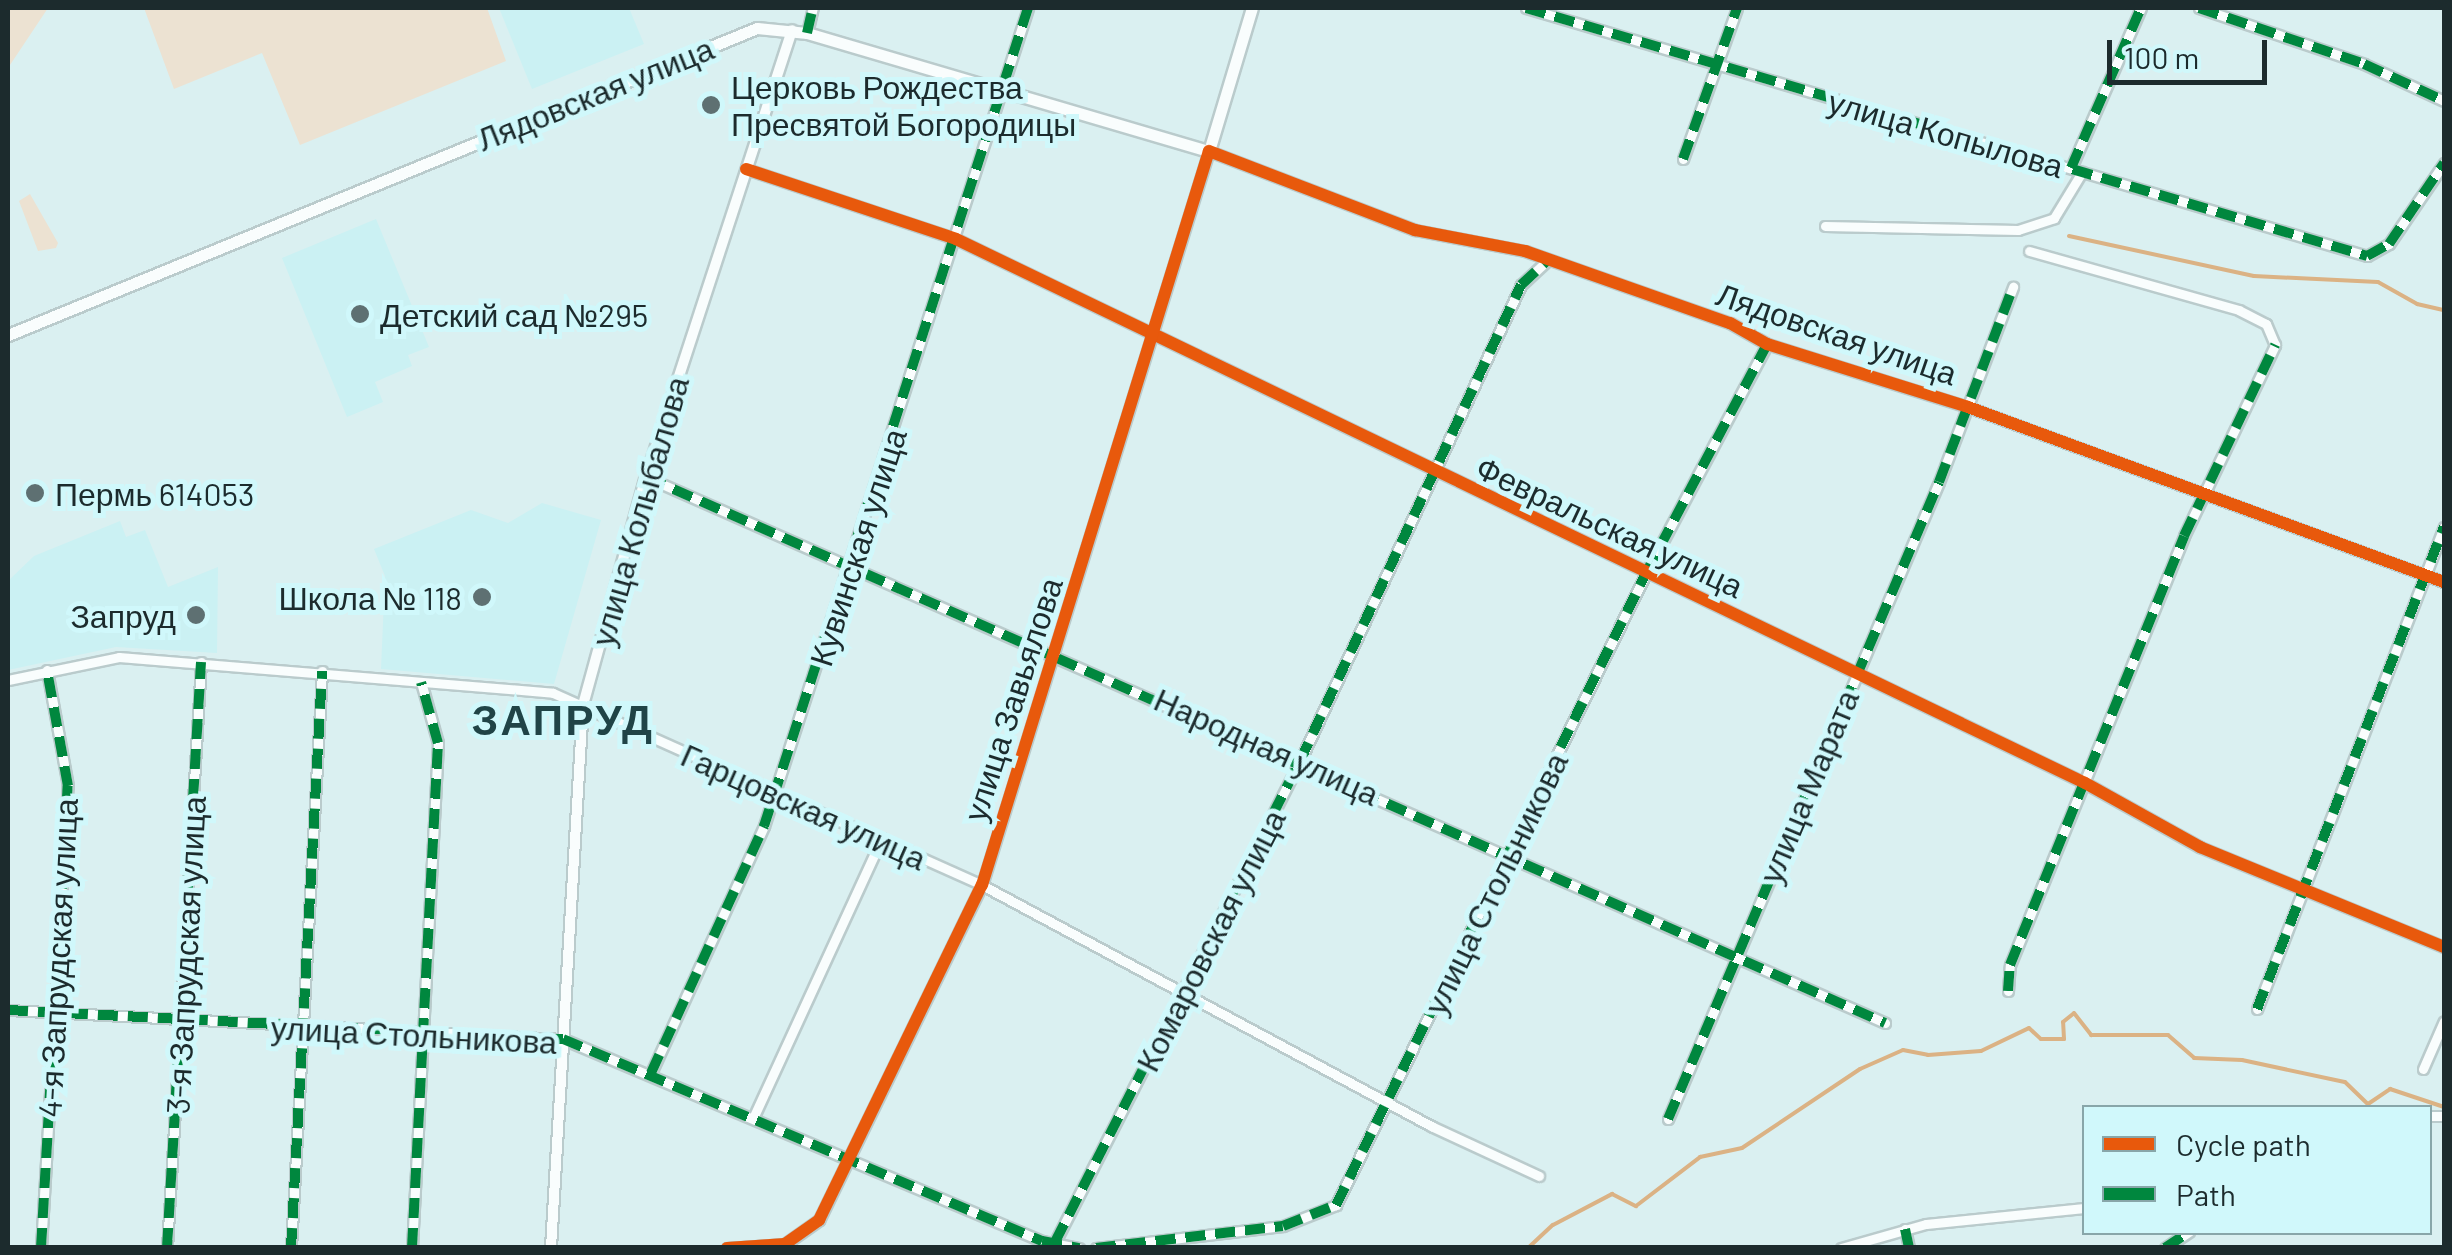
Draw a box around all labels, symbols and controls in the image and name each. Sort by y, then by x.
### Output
scale bar [2112,20,2272,82]
street label: Лядовская улица [471,28,719,158]
text: 100 m [2124,39,2199,75]
place label: Церковь Рождества Пресвятой Богородицы [731,68,1076,143]
street label: улица Копылова [1824,81,2068,185]
marker: Церковь Рождества Пресвятой Богородицы [700,94,722,116]
street label: Лядовская улица [1712,274,1962,392]
place label: Детский сад №295 [380,295,648,333]
marker: Детский сад №295 [349,303,371,325]
street label: улица Колыбалова [582,372,696,650]
street label: Кувинская улица [801,423,913,671]
street label: Февральская улица [1470,447,1750,605]
place label: Пермь 614053 [55,474,254,512]
marker: Пермь 614053 [24,482,46,504]
street label: улица Завьялова [955,572,1069,826]
place label: Школа № 118 [278,578,462,616]
marker: Школа № 118 [471,586,493,608]
place label: Запруд [70,596,176,634]
marker: Запруд [185,604,207,626]
street label: Народная улица [1149,679,1385,813]
street label: улица Марата [1750,684,1866,888]
district label: ЗАПРУД [472,693,654,743]
street label: Гарцовская улица [676,735,932,877]
street label: улица Стольникова [1415,746,1575,1020]
street label: 3-я Запрудская улица [157,795,213,1115]
street label: 4-я Запрудская улица [29,797,85,1119]
street label: Комаровская улица [1127,803,1293,1077]
street label: улица Стольникова [270,1007,558,1061]
legend [2082,1105,2432,1235]
text: Cycle path [2176,1126,2311,1162]
text: Path [2176,1176,2236,1212]

